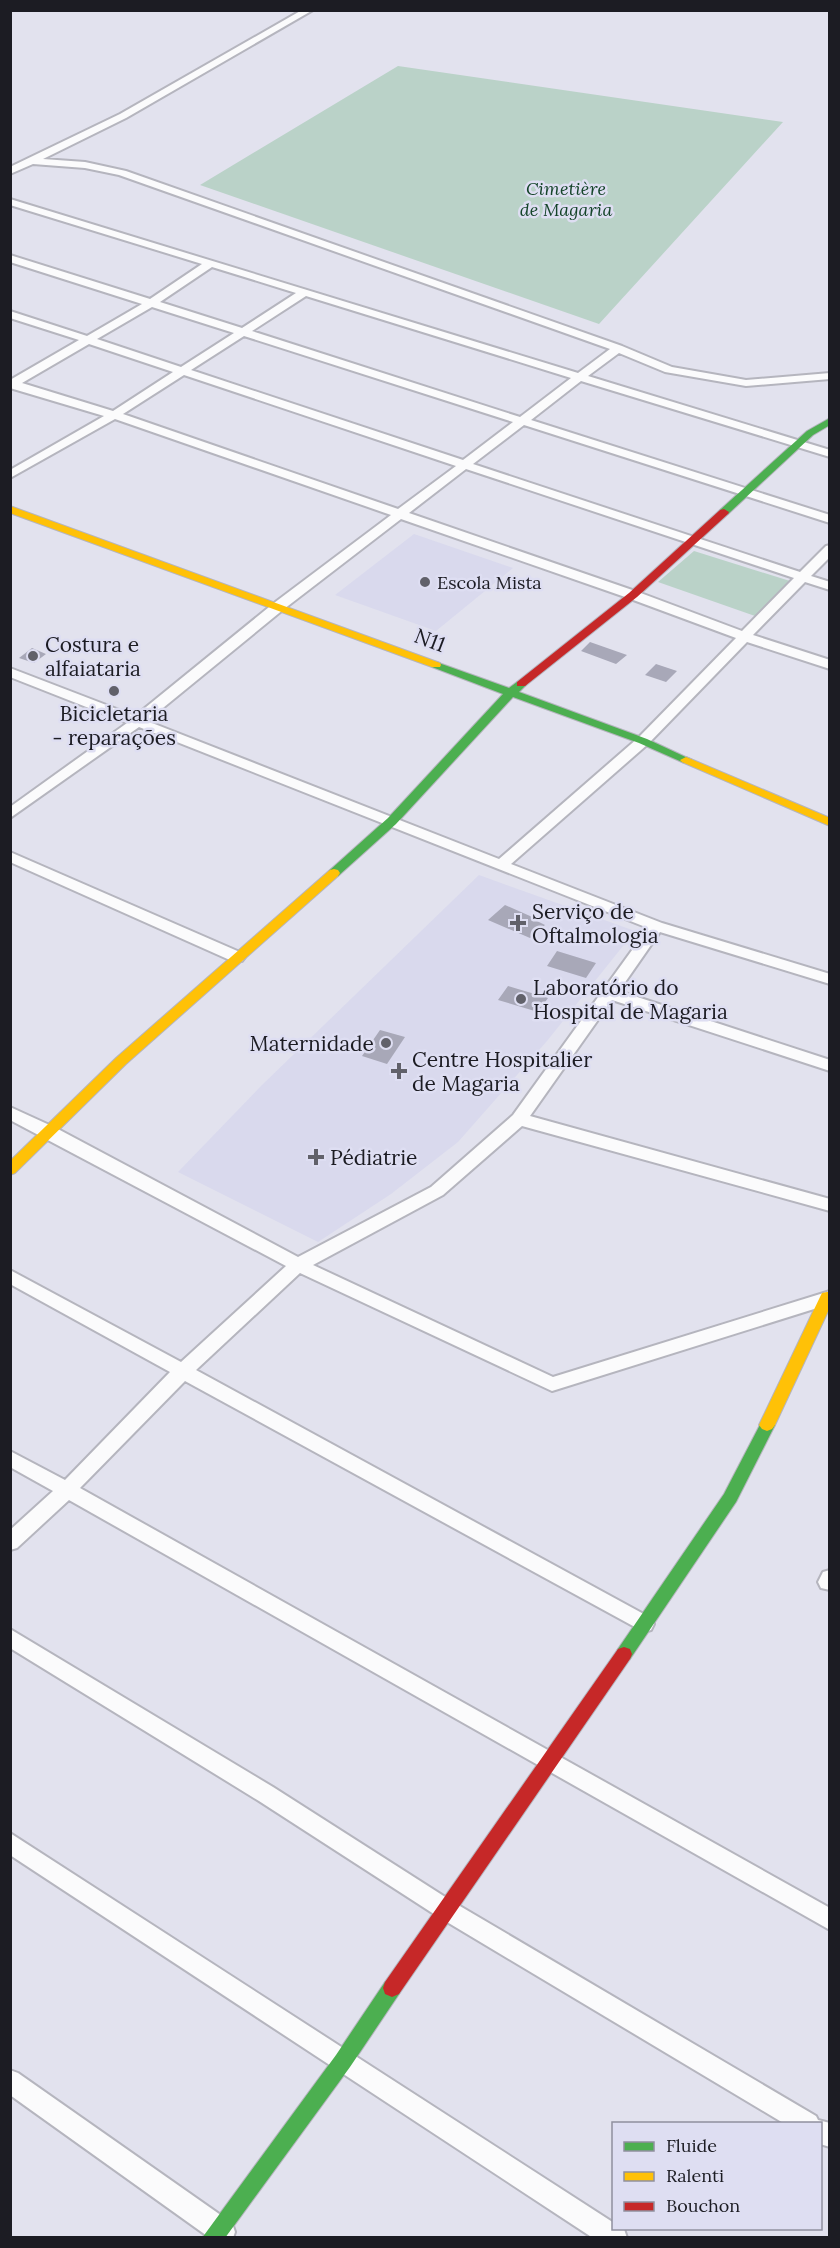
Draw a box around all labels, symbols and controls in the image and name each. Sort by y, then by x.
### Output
park label: Cimetière de Magaria [520,177,612,221]
place label: Escola Mista [437,571,542,594]
marker: Escola Mista [418,575,432,589]
street label: N11 [411,622,449,658]
place label: Costura e alfaiataria [45,631,141,682]
marker: Costura e alfaiataria [26,649,40,663]
marker: Bicicletaria - reparações [107,684,121,698]
place label: Bicicletaria - reparações [52,700,176,751]
place label: Serviço de Oftalmologia [532,898,659,949]
marker: Serviço de Oftalmologia [509,914,527,932]
place label: Laboratório do Hospital de Magaria [533,974,728,1025]
marker: Laboratório do Hospital de Magaria [514,992,528,1006]
place label: Maternidade [249,1030,374,1057]
marker: Maternidade [379,1036,393,1050]
place label: Centre Hospitalier de Magaria [412,1046,592,1097]
marker: Centre Hospitalier de Magaria [390,1062,408,1080]
place label: Pédiatrie [330,1144,417,1171]
marker: Pédiatrie [307,1148,325,1166]
legend [612,2122,822,2230]
text: Fluide [666,2134,717,2157]
text: Ralenti [666,2164,724,2187]
text: Bouchon [666,2194,740,2217]

